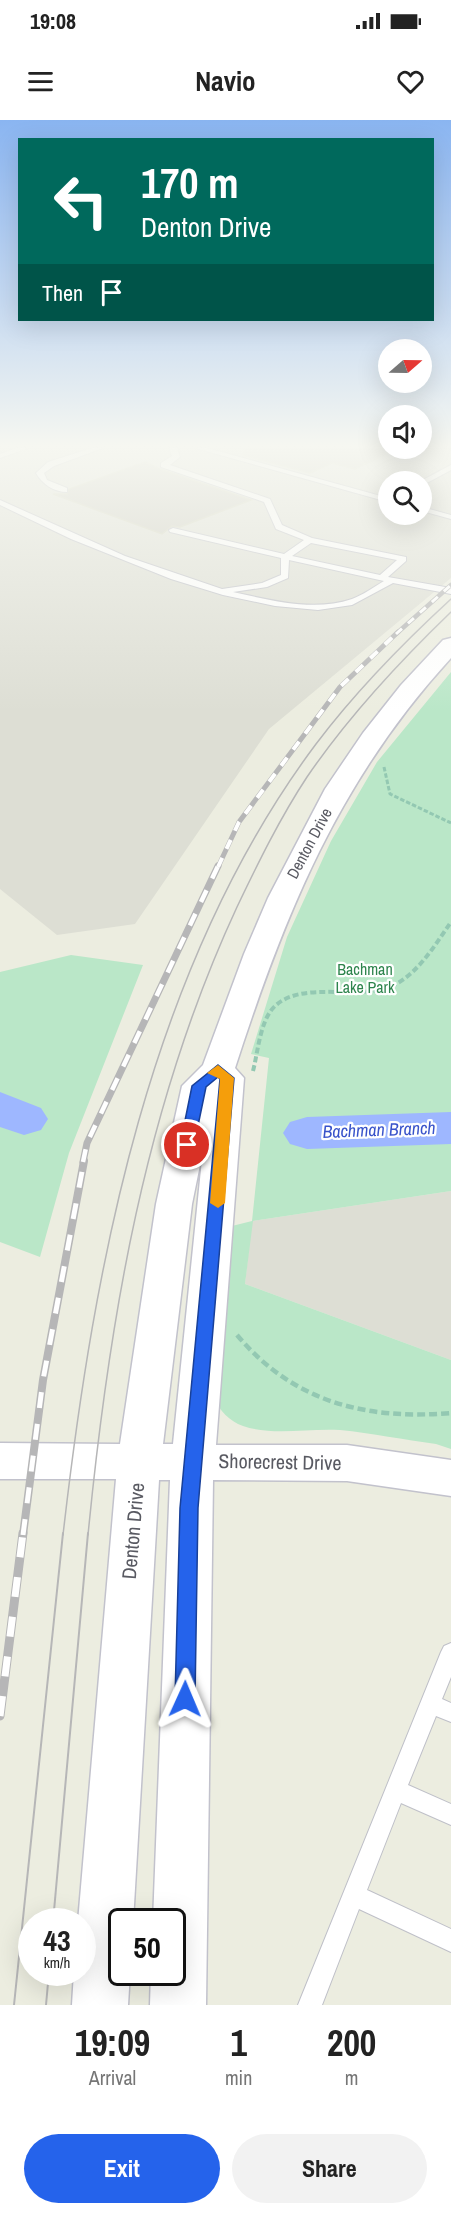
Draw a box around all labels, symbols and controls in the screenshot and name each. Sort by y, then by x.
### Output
text: 19:08 [30,6,76,36]
text: Navio [195,63,256,99]
icon: menu [24,65,57,98]
icon: heart [394,65,427,98]
text: 170 m [141,155,239,211]
icon: left [42,162,120,240]
text: Denton Drive [141,209,271,245]
icon: arrive [95,276,128,309]
text: Then [42,278,83,308]
north arrow [378,339,432,393]
map controls [378,339,432,525]
button: sound [378,405,432,459]
button: search [378,471,432,525]
street label: Denton Drive [281,804,337,882]
park label: Bachman Lake Park [335,958,395,998]
water label: Bachman Branch [322,1115,436,1144]
pin [161,1119,212,1170]
icon: arrive [170,1128,203,1161]
street label: Shorecrest Drive [218,1447,342,1476]
street label: Denton Drive [115,1482,150,1580]
position arrow [153,1667,217,1731]
speed limit sign: 50 [108,1908,186,1986]
text: 43 [43,1920,71,1960]
text: km/h [44,1952,70,1973]
text: 19:09 [75,2019,150,2067]
text: 1 [230,2019,247,2067]
text: 200 [327,2019,376,2067]
text: Arrival [89,2064,136,2091]
text: min [225,2064,252,2091]
text: m [345,2064,358,2091]
button: Exit [24,2134,220,2203]
button: Share [232,2134,427,2203]

